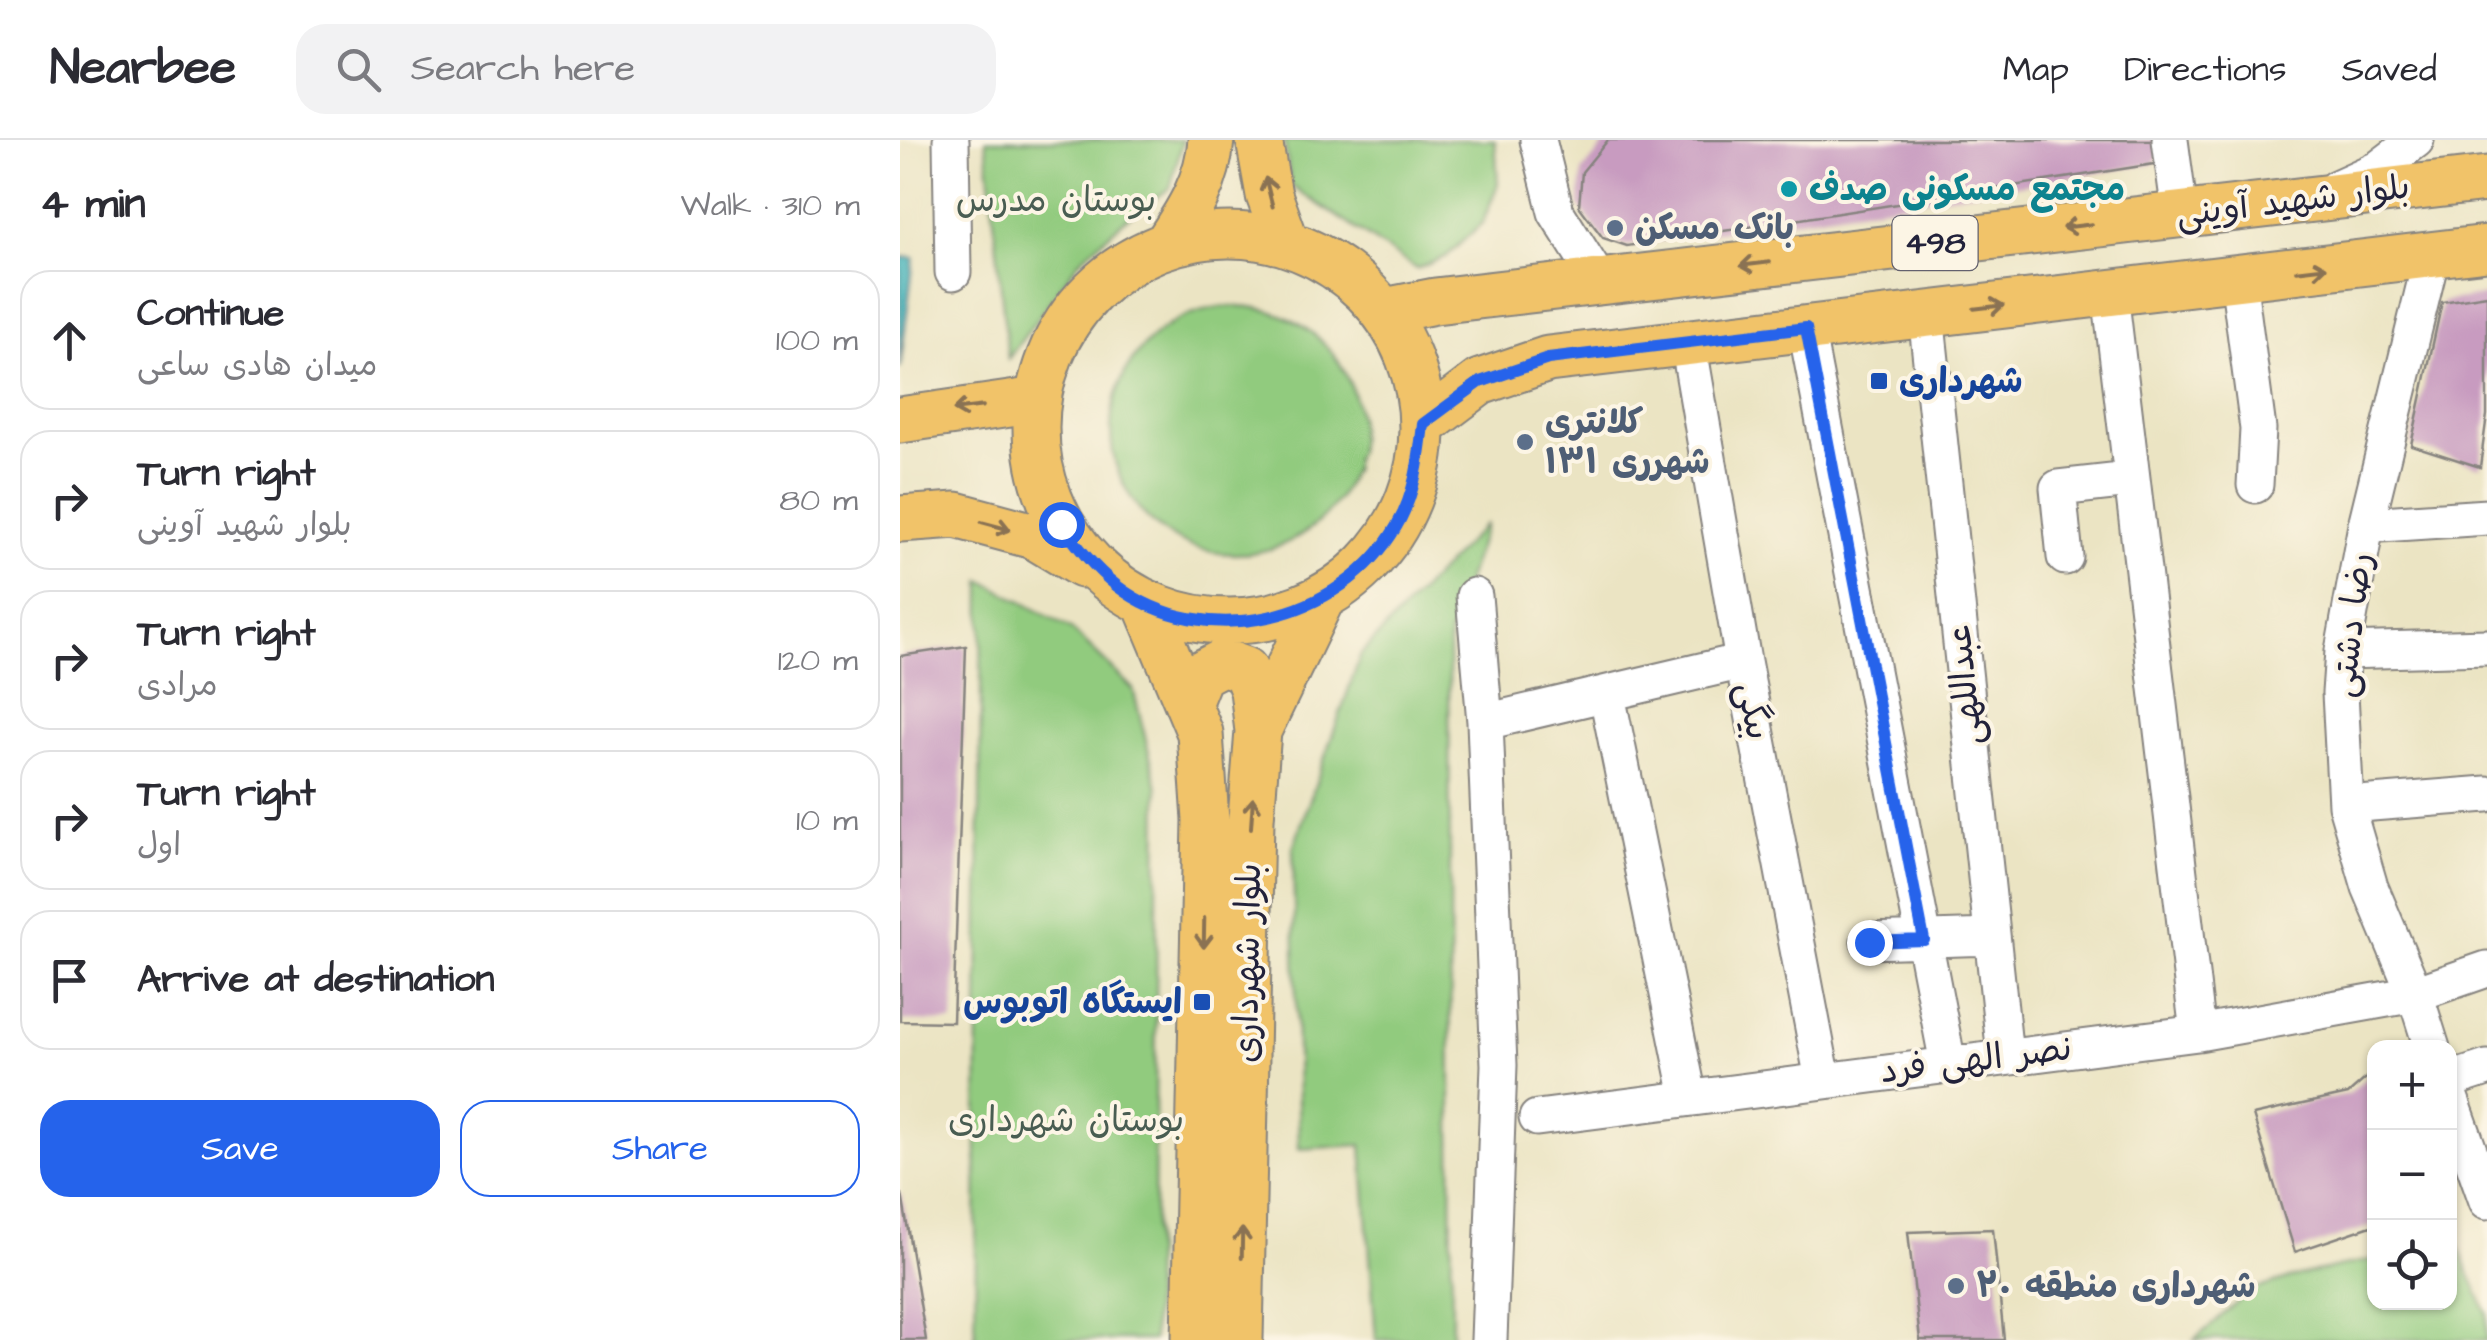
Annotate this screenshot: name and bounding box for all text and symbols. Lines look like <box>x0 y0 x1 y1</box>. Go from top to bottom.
search box <box>296 24 996 114</box>
text: Nearbee <box>50 36 236 102</box>
icon: search <box>331 42 386 97</box>
text: Search here <box>411 43 635 95</box>
text: Map <box>2003 45 2069 94</box>
text: Directions <box>2124 45 2287 94</box>
text: Saved <box>2342 45 2437 94</box>
street label: بلوار شهید آوینی <box>2174 162 2412 240</box>
place label: مجتمع مسکونی صدف <box>1809 165 2125 214</box>
text: 4 min <box>40 176 145 234</box>
park label: بوستان مدرس <box>956 176 1156 225</box>
one-way arrow <box>1259 177 1278 208</box>
marker: مجتمع مسکونی صدف <box>1778 178 1800 200</box>
text: Walk · 310 m <box>681 183 860 228</box>
place label: بانک مسکن <box>1635 204 1794 253</box>
road number: 498 <box>1892 216 1978 270</box>
marker: بانک مسکن <box>1604 217 1626 239</box>
one-way arrow <box>2062 217 2094 236</box>
one-way arrow <box>1739 255 1771 274</box>
one-way arrow <box>2295 259 2328 278</box>
text: Continue <box>137 288 284 340</box>
one-way arrow <box>1973 297 2005 316</box>
icon: ahead <box>42 313 97 368</box>
text: 100 m <box>776 318 858 363</box>
text: میدان هادی ساعی <box>137 343 377 388</box>
place label: شهرداری <box>1899 357 2023 406</box>
marker: شهرداری <box>1868 370 1890 392</box>
place label: کلانتری ۱۳۱ شهرری <box>1545 398 1710 487</box>
one-way arrow <box>953 400 985 418</box>
marker: کلانتری ۱۳۱ شهرری <box>1514 431 1536 453</box>
text: Turn right <box>137 448 316 500</box>
icon: right <box>42 473 97 528</box>
text: 80 m <box>779 478 858 523</box>
route start <box>1039 502 1085 548</box>
text: بلوار شهید آوینی <box>137 503 352 548</box>
one-way arrow <box>980 518 1011 536</box>
street label: رضا دشتی <box>2319 550 2385 700</box>
text: Turn right <box>137 608 316 660</box>
street label: عبداللهی <box>1934 622 1996 748</box>
icon: right <box>42 633 97 688</box>
text: 120 m <box>778 638 858 683</box>
text: مرادی <box>137 663 218 708</box>
street label: بیگی <box>1723 678 1783 744</box>
text: Turn right <box>137 768 316 820</box>
icon: right <box>42 793 97 848</box>
one-way arrow <box>1243 797 1262 829</box>
text: 10 m <box>796 798 858 843</box>
text: اول <box>137 823 181 868</box>
street label: بلوار شهرداری <box>1222 863 1274 1063</box>
one-way arrow <box>1194 917 1213 949</box>
route end <box>1847 920 1893 966</box>
icon: arrive <box>42 953 97 1008</box>
text: Arrive at destination <box>137 954 494 1006</box>
place label: ایستگاه اتوبوس <box>963 978 1182 1027</box>
marker: ایستگاه اتوبوس <box>1191 991 1213 1013</box>
street label: نصر الهی فرد <box>1877 1024 2075 1096</box>
map controls <box>2367 1040 2457 1310</box>
button: + <box>2367 1040 2457 1130</box>
park label: بوستان شهرداری <box>948 1096 1184 1145</box>
button: Save <box>40 1100 440 1197</box>
button: Share <box>460 1100 860 1197</box>
button: − <box>2367 1130 2457 1220</box>
button: locate <box>2367 1220 2457 1310</box>
one-way arrow <box>1232 1227 1252 1260</box>
place label: شهرداری منطقه ۲۰ <box>1976 1262 2256 1311</box>
marker: شهرداری منطقه ۲۰ <box>1945 1275 1967 1297</box>

